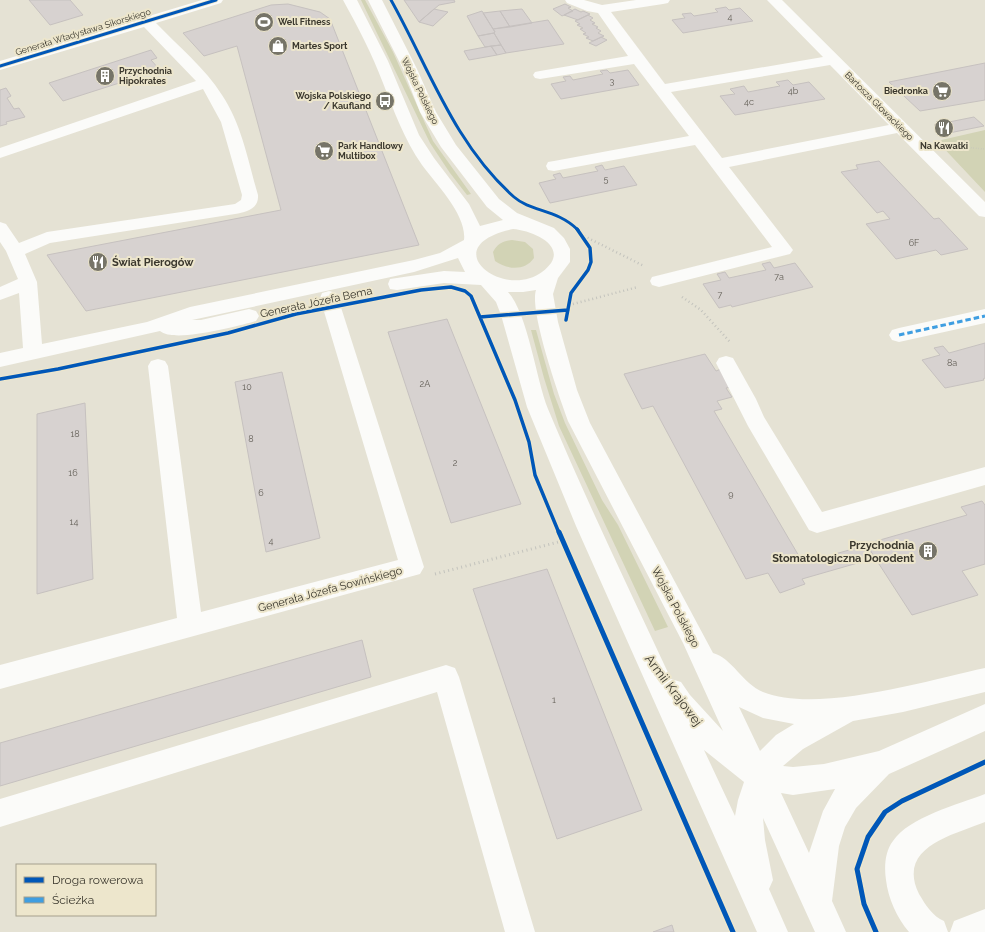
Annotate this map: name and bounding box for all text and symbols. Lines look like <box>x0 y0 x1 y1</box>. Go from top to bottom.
street label: Generała Władysława Sikorskiego <box>14 7 152 57</box>
sports icon: Well Fitness <box>253 11 275 33</box>
house number: 4 <box>728 12 733 22</box>
place label: Well Fitness <box>278 17 331 27</box>
shop icon: Martes Sport <box>267 35 289 57</box>
place label: Martes Sport <box>292 41 348 51</box>
street label: Wojska Polskiego <box>399 56 441 126</box>
building icon: Przychodnia Hipokrates <box>94 65 116 87</box>
place label: Przychodnia Hipokrates <box>119 66 172 86</box>
street label: Bartosza Głowackiego <box>843 70 915 142</box>
house number: 3 <box>610 76 615 86</box>
supermarket icon: Biedronka <box>931 80 953 102</box>
house number: 4b <box>788 86 799 96</box>
place label: Biedronka <box>884 86 928 96</box>
bus stop icon: Wojska Polskiego / Kaufland <box>374 90 396 112</box>
place label: Wojska Polskiego / Kaufland <box>295 91 372 111</box>
house number: 4c <box>744 97 754 107</box>
restaurant icon: Na Kawałki <box>933 117 955 139</box>
supermarket icon: Park Handlowy Multibox <box>313 140 335 162</box>
place label: Park Handlowy Multibox <box>338 141 403 161</box>
place label: Na Kawałki <box>920 141 968 151</box>
house number: 5 <box>604 174 609 184</box>
house number: 6F <box>909 238 919 248</box>
restaurant icon: Świat Pierogów <box>87 251 109 273</box>
place label: Świat Pierogów <box>112 255 194 269</box>
house number: 7a <box>774 272 784 282</box>
street label: Generała Józefa Bema <box>259 284 373 321</box>
house number: 7 <box>718 290 723 300</box>
house number: 8a <box>947 358 957 368</box>
house number: 2A <box>420 379 430 389</box>
house number: 10 <box>242 382 252 392</box>
house number: 18 <box>70 429 80 439</box>
house number: 8 <box>248 434 254 444</box>
house number: 2 <box>453 458 458 468</box>
house number: 16 <box>68 468 78 478</box>
house number: 6 <box>258 488 264 498</box>
house number: 9 <box>728 489 734 499</box>
house number: 14 <box>70 517 78 527</box>
house number: 4 <box>269 536 274 546</box>
place label: Przychodnia Stomatologiczna Dorodent <box>772 539 915 565</box>
building icon: Przychodnia Stomatologiczna Dorodent <box>917 540 939 562</box>
street label: Generała Józefa Sowińskiego <box>257 564 404 615</box>
street label: Wojska Polskiego <box>649 565 702 650</box>
street label: Armii Krajowej <box>642 652 705 729</box>
house number: 1 <box>552 695 556 705</box>
legend <box>16 864 156 916</box>
text: Droga rowerowa <box>52 873 143 887</box>
text: Ścieżka <box>52 893 94 907</box>

